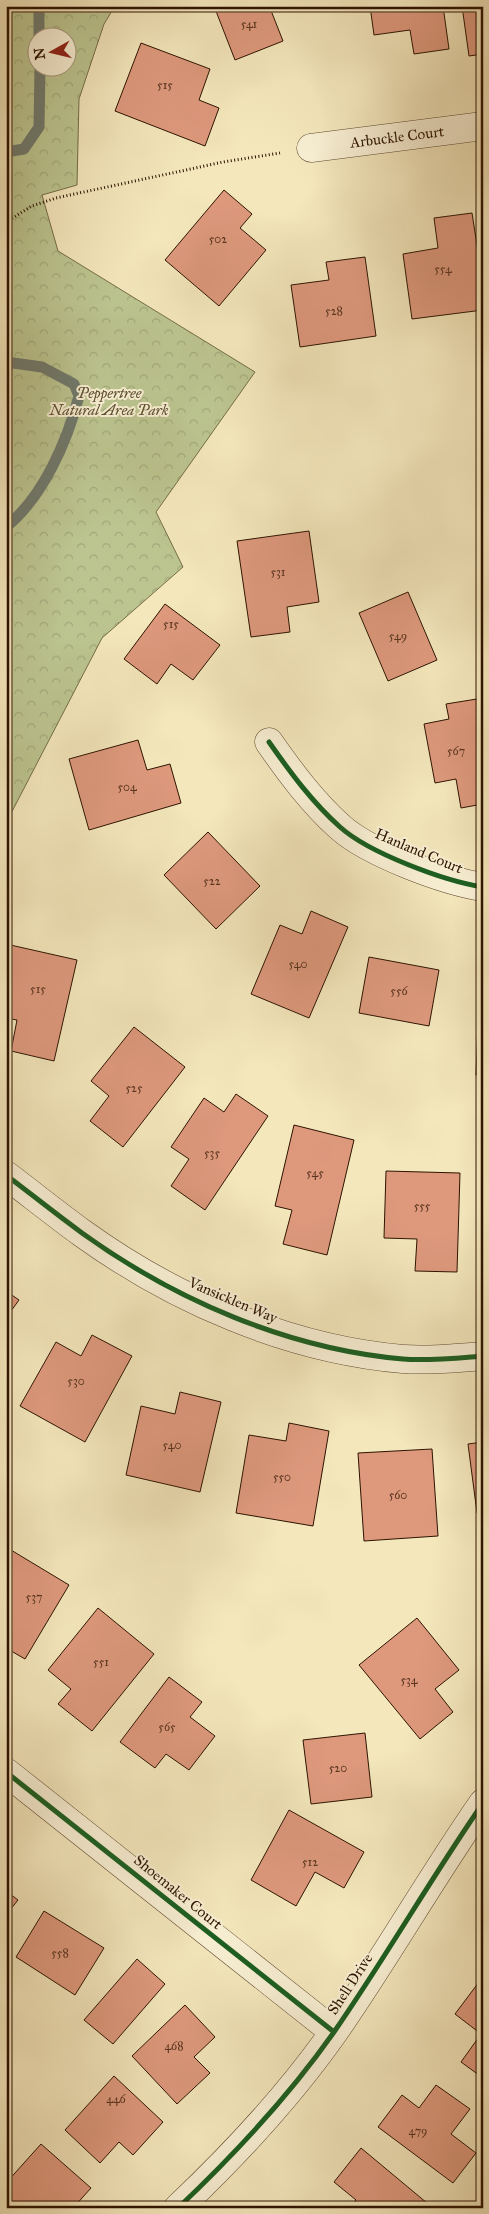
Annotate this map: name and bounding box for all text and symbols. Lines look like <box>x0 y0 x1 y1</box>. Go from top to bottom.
house number: 541 <box>241 17 258 31</box>
north arrow <box>28 28 78 78</box>
text: N <box>30 47 49 61</box>
house number: 515 <box>157 78 173 92</box>
street label: Arbuckle Court <box>348 122 446 152</box>
house number: 502 <box>209 232 227 246</box>
house number: 554 <box>434 262 452 276</box>
house number: 528 <box>325 304 343 318</box>
park label: Peppertree Natural Area Park <box>48 384 169 419</box>
house number: 531 <box>270 565 286 579</box>
house number: 515 <box>163 617 179 631</box>
house number: 549 <box>389 629 407 643</box>
house number: 567 <box>447 744 465 758</box>
house number: 504 <box>117 780 137 794</box>
street label: Hanland Court <box>372 824 466 878</box>
house number: 522 <box>203 874 221 888</box>
house number: 540 <box>289 957 307 971</box>
house number: 515 <box>30 982 46 996</box>
house number: 556 <box>390 984 409 998</box>
house number: 525 <box>126 1081 143 1095</box>
house number: 535 <box>204 1146 220 1160</box>
house number: 545 <box>306 1166 324 1180</box>
house number: 555 <box>414 1199 431 1213</box>
street label: Vansicklen Way <box>185 1273 281 1327</box>
house number: 530 <box>67 1374 85 1388</box>
house number: 540 <box>163 1438 181 1452</box>
house number: 550 <box>273 1470 291 1484</box>
house number: 560 <box>389 1488 407 1502</box>
house number: 537 <box>26 1590 42 1604</box>
house number: 551 <box>93 1655 109 1669</box>
house number: 534 <box>400 1673 418 1687</box>
house number: 565 <box>158 1720 176 1734</box>
house number: 520 <box>329 1761 347 1775</box>
street label: Shoemaker Court <box>130 1851 226 1934</box>
house number: 512 <box>302 1855 318 1869</box>
house number: 558 <box>51 1946 69 1960</box>
street label: Shell Drive <box>324 1950 376 2018</box>
house number: 468 <box>164 2039 184 2053</box>
house number: 446 <box>106 2092 127 2106</box>
house number: 479 <box>408 2124 428 2138</box>

